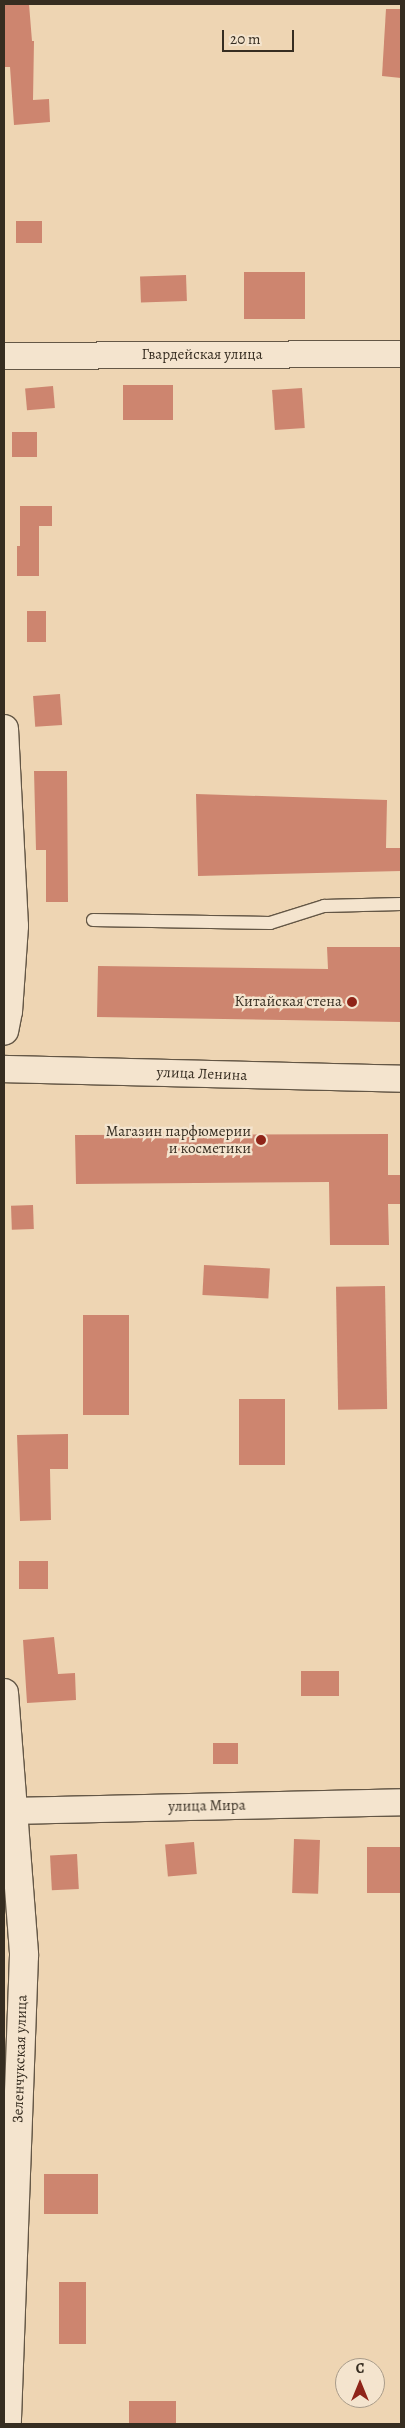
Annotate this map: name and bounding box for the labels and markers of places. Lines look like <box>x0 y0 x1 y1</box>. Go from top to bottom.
place label: Китайская стена <box>235 993 342 1011</box>
marker: Китайская стена <box>346 996 358 1008</box>
place label: Магазин парфюмерии и косметики <box>106 1122 251 1157</box>
marker: Магазин парфюмерии и косметики <box>255 1134 267 1146</box>

